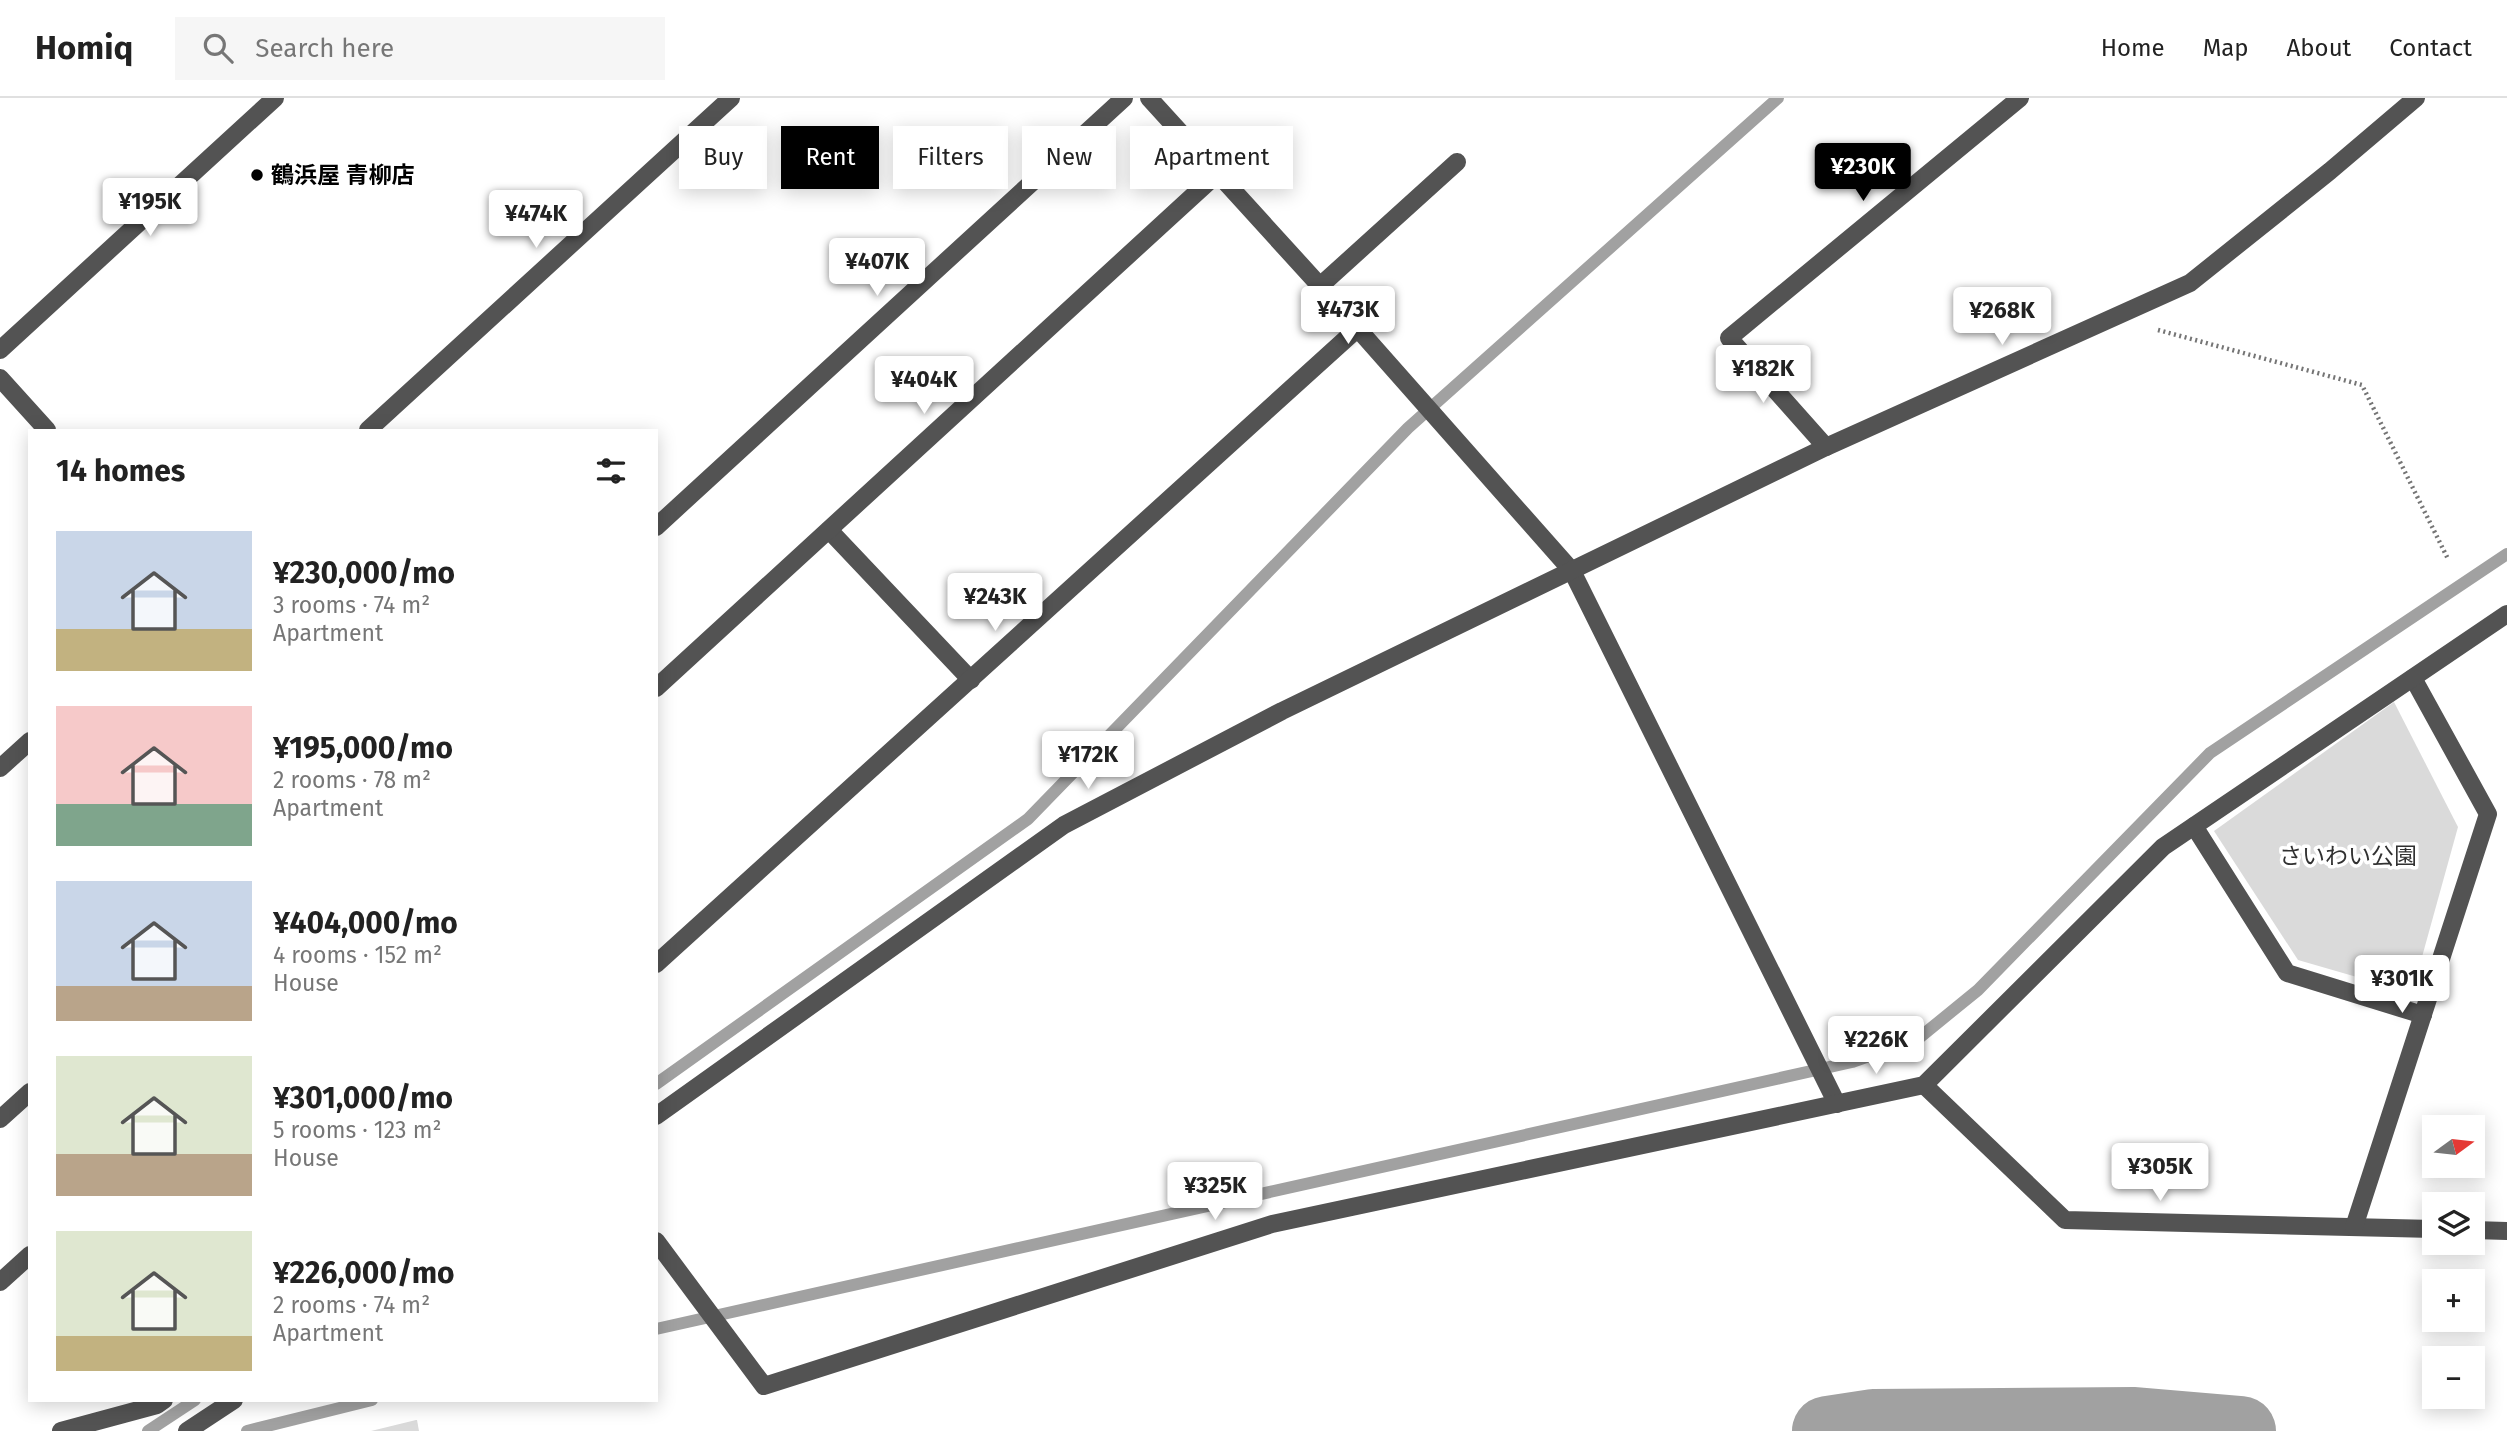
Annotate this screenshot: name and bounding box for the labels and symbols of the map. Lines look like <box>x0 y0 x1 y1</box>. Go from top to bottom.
pin: ¥230K <box>1814 144 1912 203</box>
place label: 鶴浜屋 青柳店 <box>271 161 414 189</box>
marker: 鶴浜屋 青柳店 <box>249 167 265 183</box>
pin: ¥195K <box>101 178 199 238</box>
pin: ¥474K <box>487 190 585 250</box>
pin: ¥407K <box>828 238 926 298</box>
pin: ¥473K <box>1299 286 1397 346</box>
pin: ¥268K <box>1953 288 2051 347</box>
pin: ¥182K <box>1714 345 1812 405</box>
pin: ¥404K <box>875 356 973 416</box>
pin: ¥243K <box>946 574 1044 633</box>
pin: ¥172K <box>1039 732 1137 791</box>
park label: さいわい公園 <box>2279 842 2417 870</box>
pin: ¥301K <box>2353 956 2451 1015</box>
pin: ¥226K <box>1827 1016 1925 1076</box>
north arrow <box>2422 1115 2485 1178</box>
pin: ¥305K <box>2111 1144 2209 1203</box>
pin: ¥325K <box>1166 1162 1264 1222</box>

